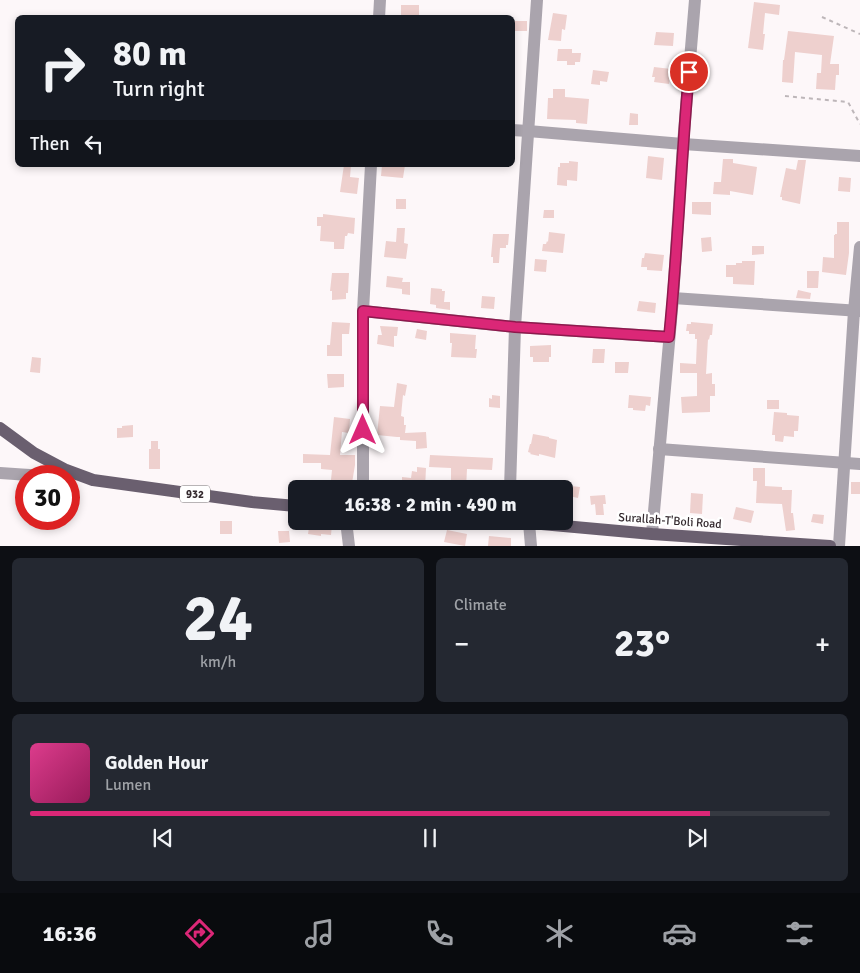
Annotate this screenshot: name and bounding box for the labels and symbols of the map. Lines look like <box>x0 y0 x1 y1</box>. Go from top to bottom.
pin <box>668 51 710 93</box>
position arrow <box>336 403 388 455</box>
speed limit sign: 30 <box>15 465 80 530</box>
road number: 932 <box>180 486 210 502</box>
street label: Surallah-T'Boli Road <box>618 510 722 532</box>

